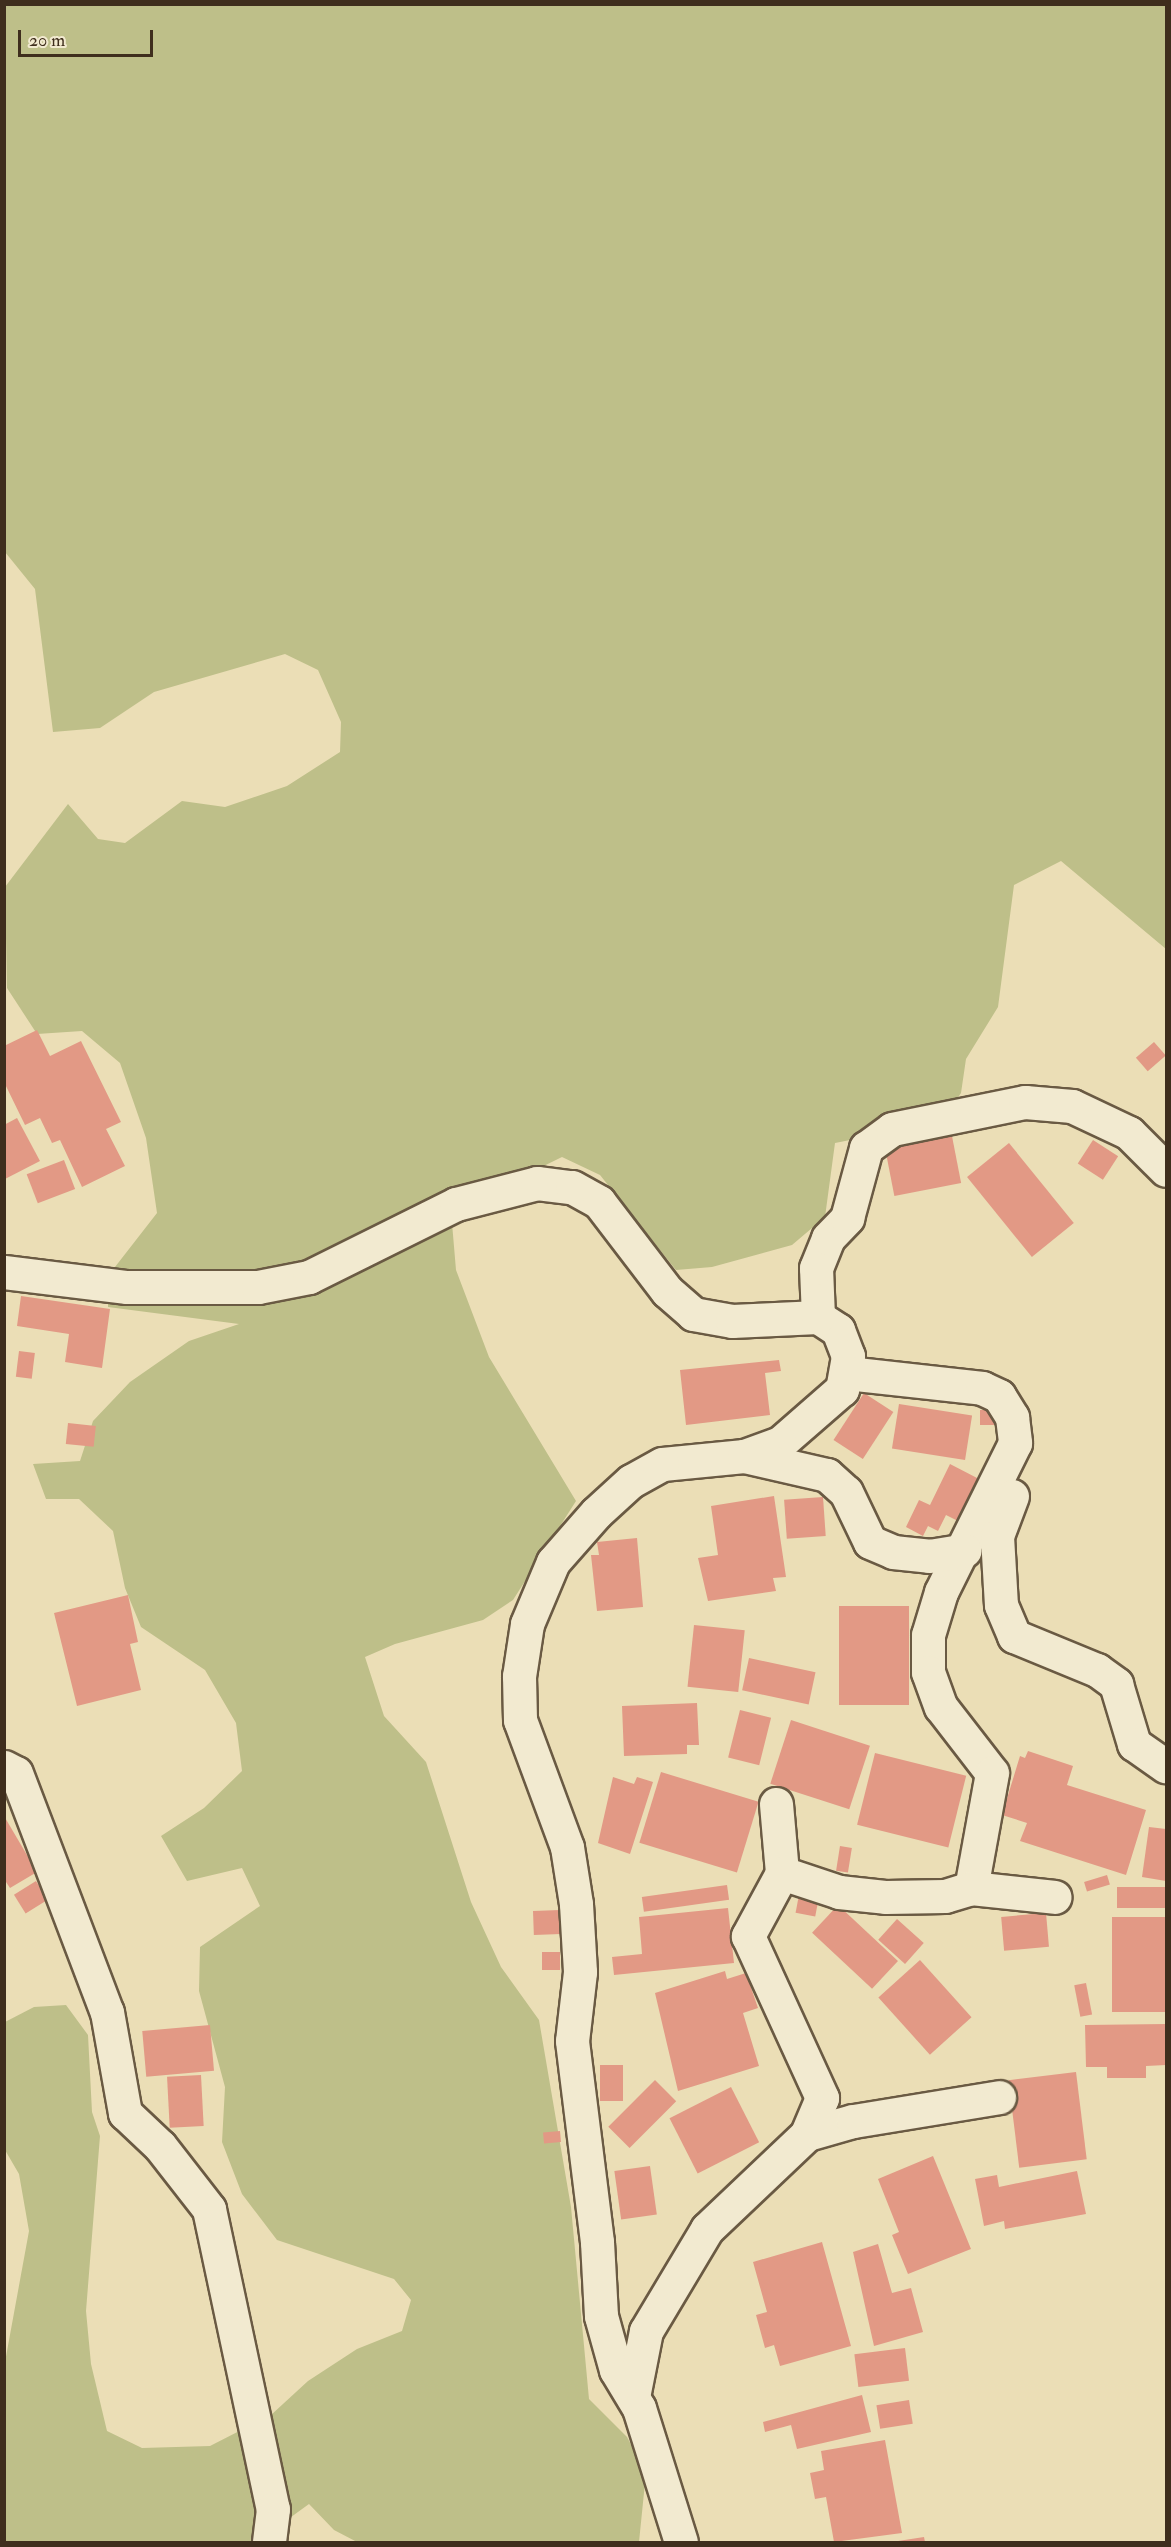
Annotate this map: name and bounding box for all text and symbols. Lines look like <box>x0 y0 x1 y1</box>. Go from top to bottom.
scale bar <box>21 18 156 56</box>
text: 20 m <box>29 29 65 52</box>

